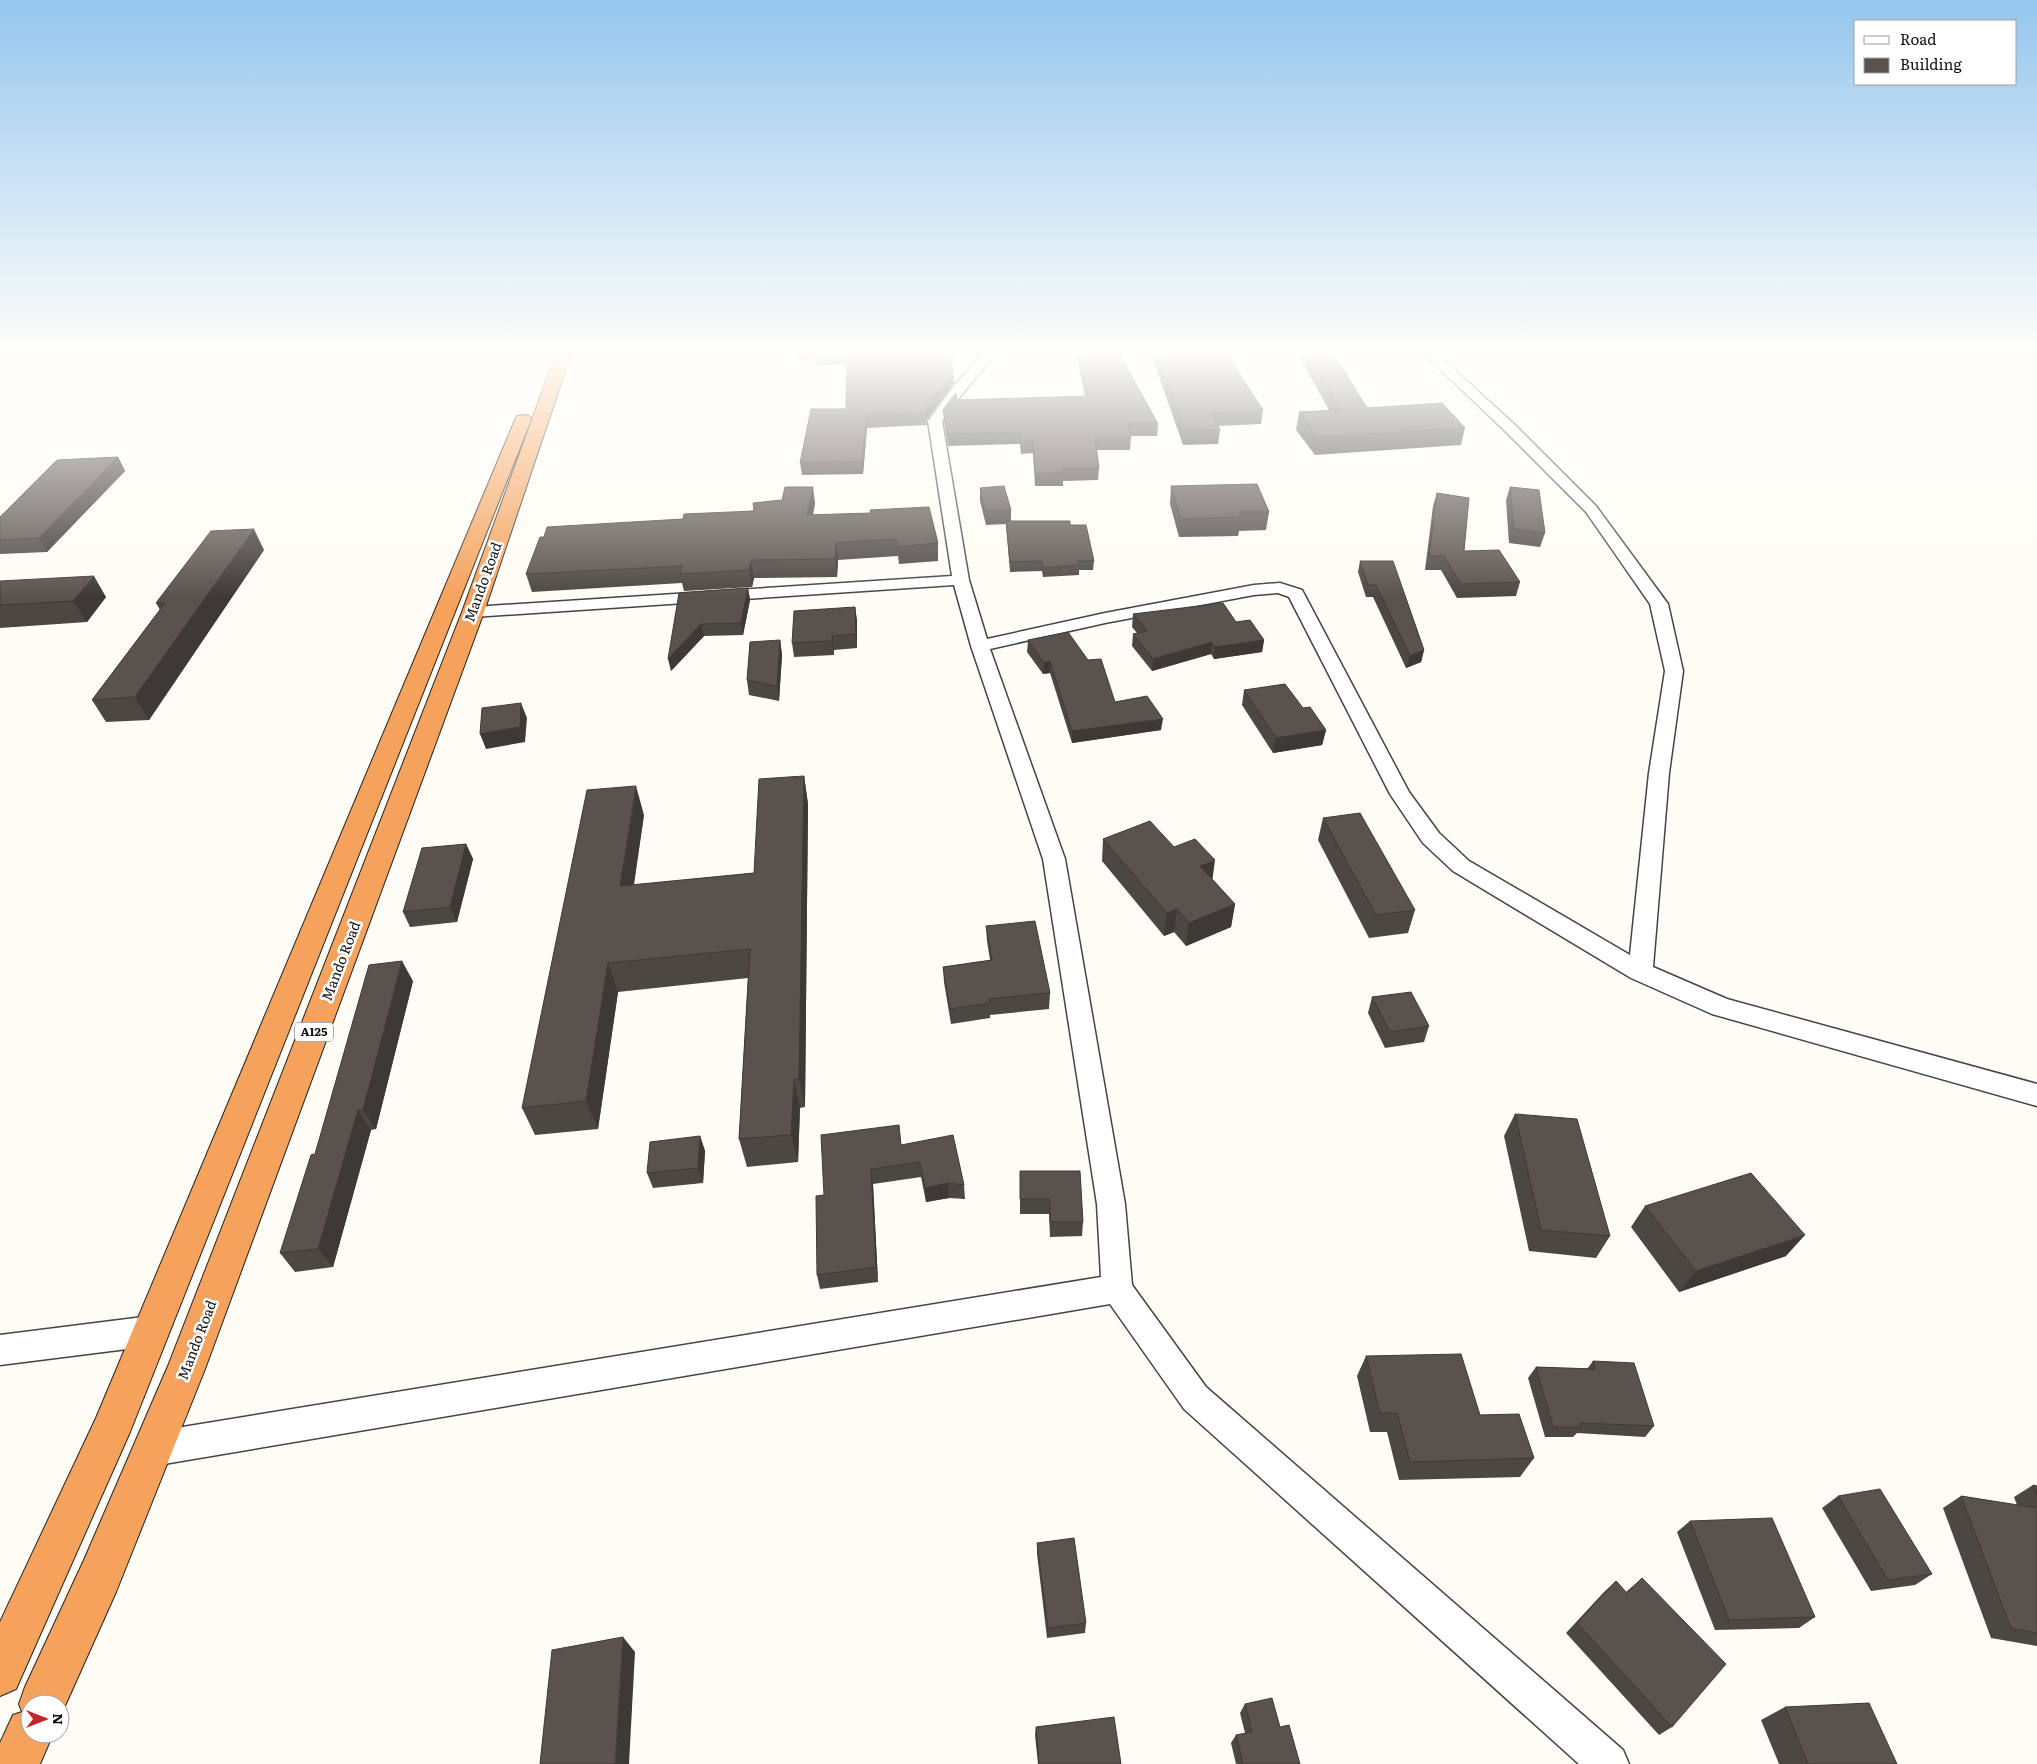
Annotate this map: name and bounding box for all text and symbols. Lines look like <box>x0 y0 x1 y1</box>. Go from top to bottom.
legend <box>1854 20 2017 85</box>
text: Road <box>1900 27 1936 50</box>
text: Building <box>1900 52 1962 75</box>
street label: Mando Road <box>458 538 506 624</box>
street label: Mando Road <box>316 918 365 1003</box>
road number: A125 <box>295 1022 333 1042</box>
street label: Mando Road <box>172 1297 221 1382</box>
north arrow <box>20 1694 70 1744</box>
text: N <box>49 1713 69 1725</box>

